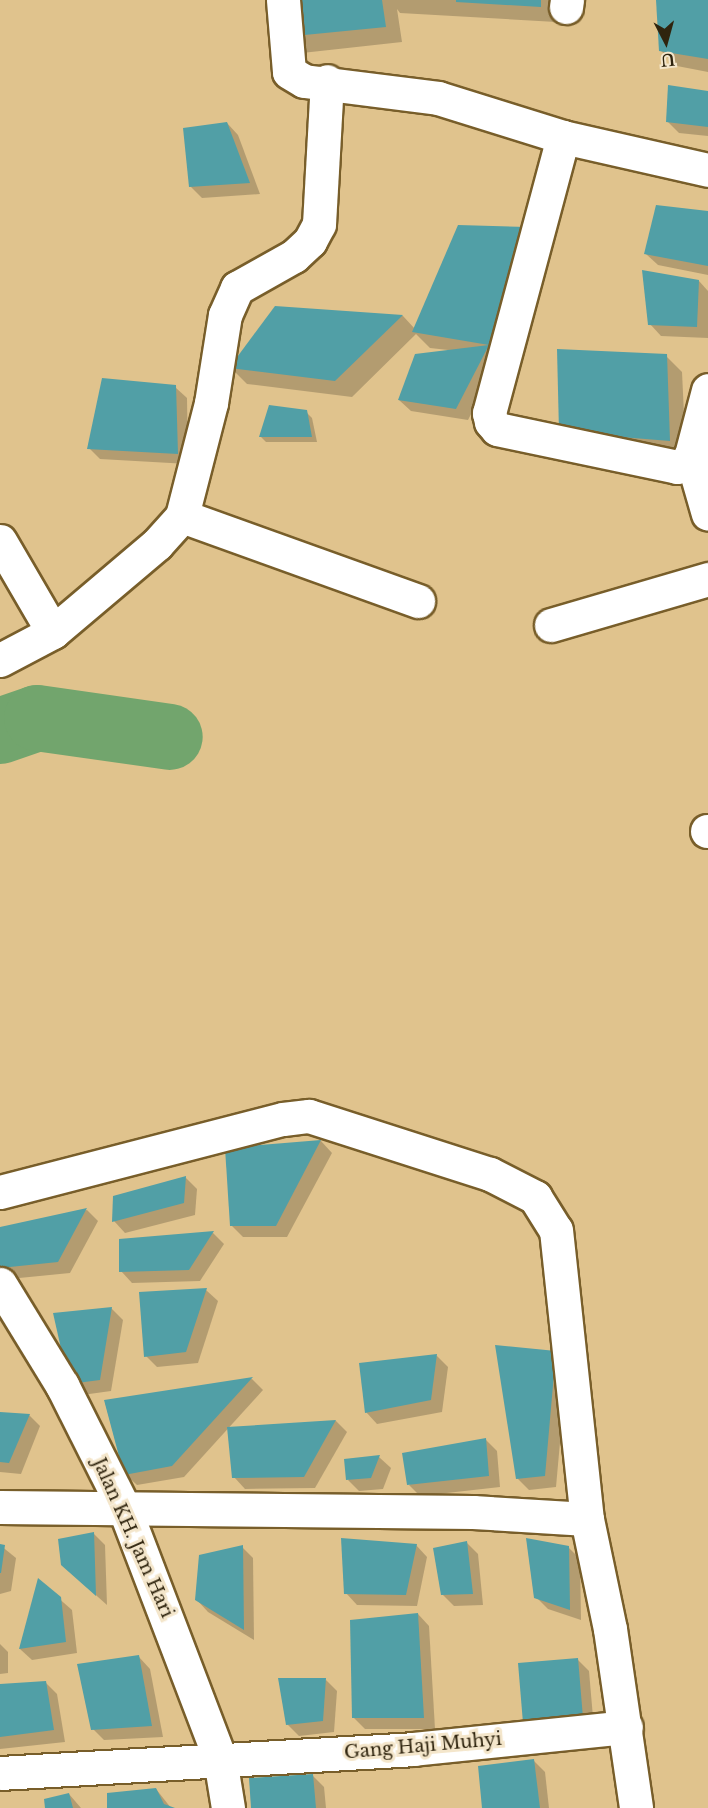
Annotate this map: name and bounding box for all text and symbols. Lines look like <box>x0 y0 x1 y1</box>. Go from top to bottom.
north arrow <box>636 12 696 72</box>
text: U <box>660 49 676 71</box>
street label: Jalan KH. Jam Hari <box>88 1455 178 1621</box>
street label: Gang Haji Muhyi <box>343 1728 503 1764</box>

